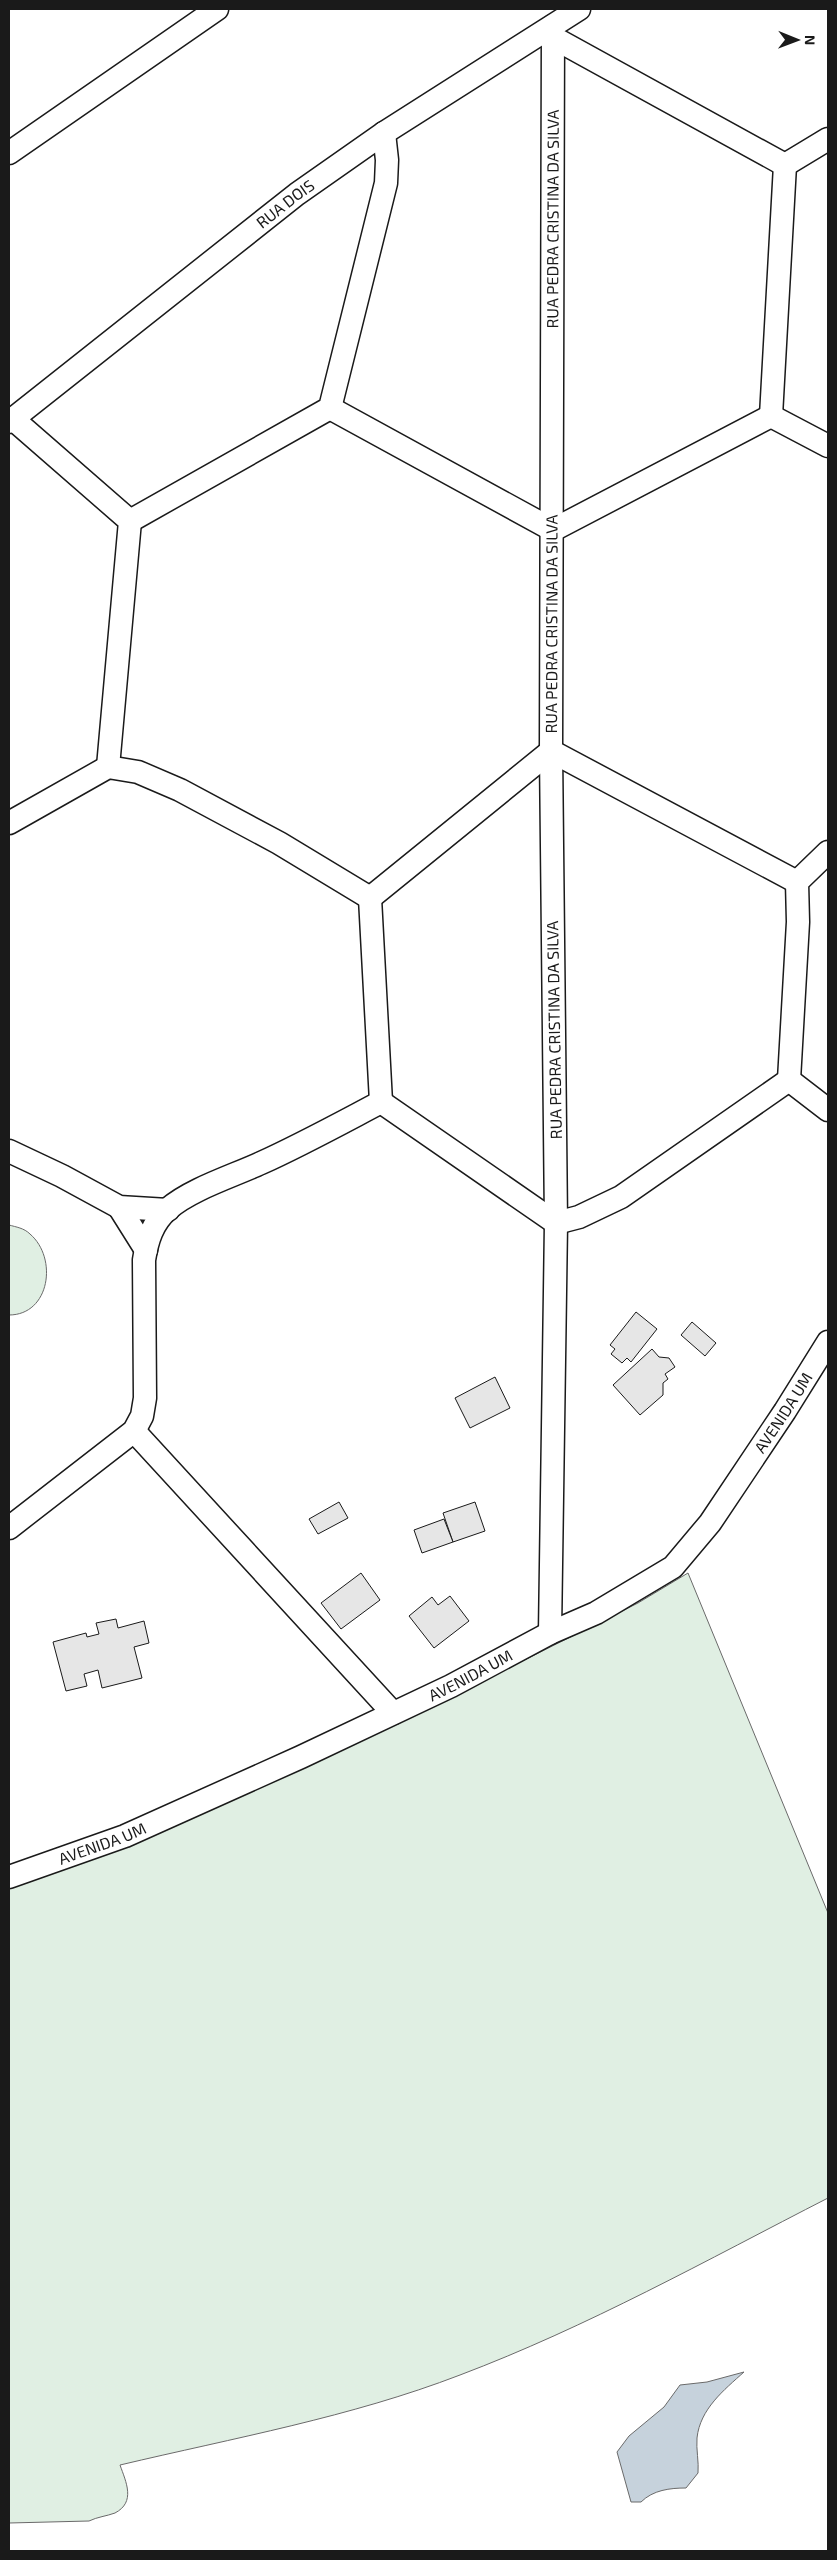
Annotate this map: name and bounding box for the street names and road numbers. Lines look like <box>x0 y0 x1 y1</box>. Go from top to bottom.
street label: RUA PEDRA CRISTINA DA SILVA <box>542 110 562 329</box>
street label: RUA DOIS <box>252 175 318 232</box>
street label: RUA PEDRA CRISTINA DA SILVA <box>541 515 561 734</box>
street label: RUA PEDRA CRISTINA DA SILVA <box>542 920 565 1140</box>
street label: AVENIDA UM <box>750 1369 816 1456</box>
street label: AVENIDA UM <box>425 1645 515 1704</box>
street label: AVENIDA UM <box>56 1818 149 1868</box>

